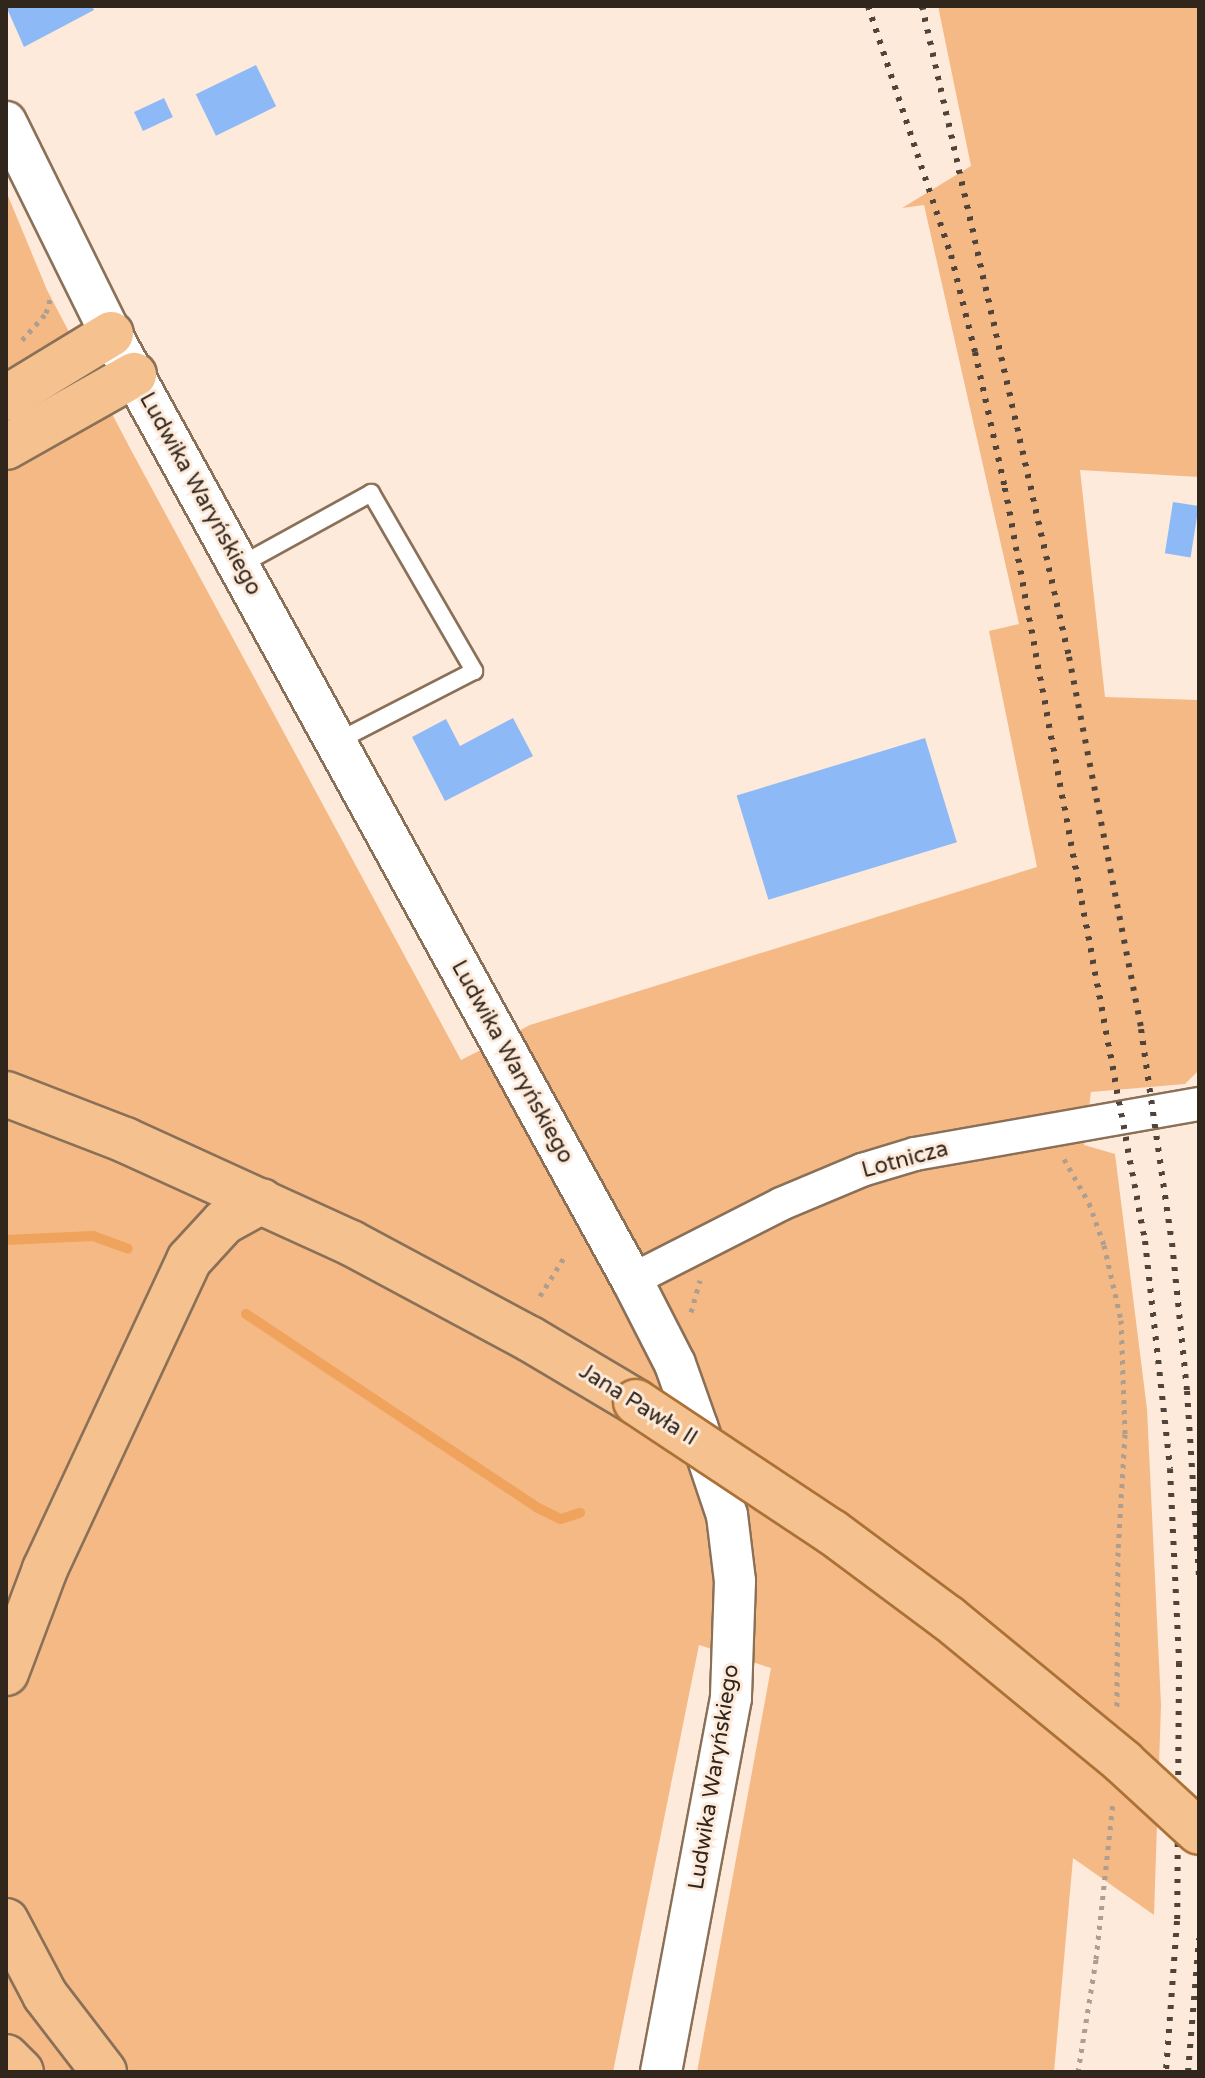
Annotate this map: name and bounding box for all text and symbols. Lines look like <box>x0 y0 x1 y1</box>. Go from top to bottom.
street label: Ludwika Waryńskiego <box>133 388 267 600</box>
street label: Ludwika Waryńskiego <box>445 956 579 1168</box>
street label: Lotnicza <box>859 1136 951 1184</box>
street label: Jana Pawła II <box>574 1358 702 1452</box>
street label: Ludwika Waryńskiego <box>683 1662 745 1892</box>

